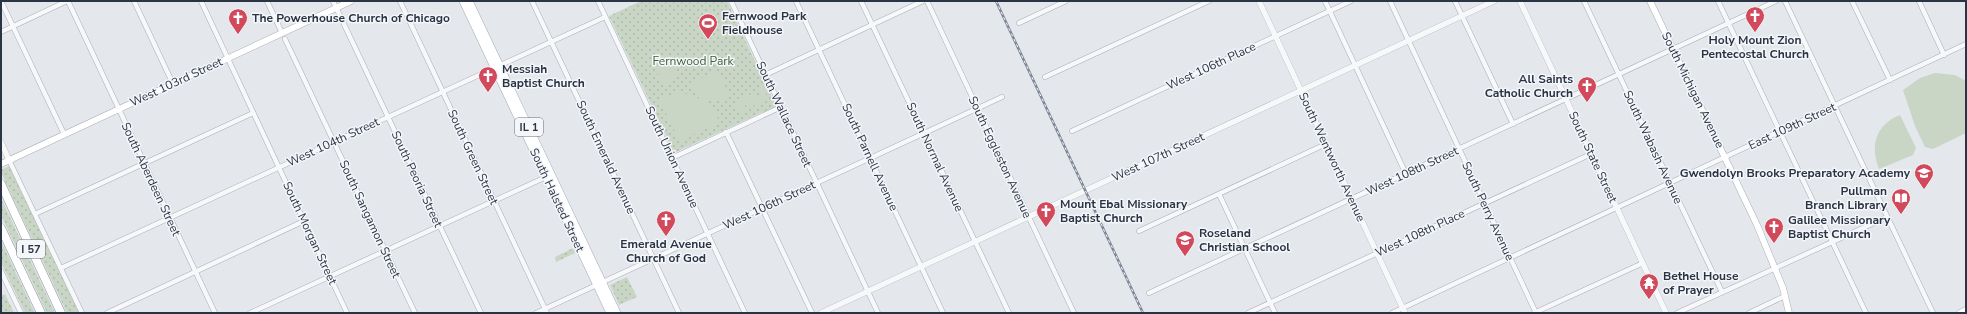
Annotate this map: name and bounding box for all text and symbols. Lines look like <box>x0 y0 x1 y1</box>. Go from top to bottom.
church icon: Holy Mount Zion Pentecostal Church <box>1744 5 1766 33</box>
church icon: The Powerhouse Church of Chicago <box>227 7 249 35</box>
place label: Fernwood Park Fieldhouse <box>722 8 807 38</box>
place label: The Powerhouse Church of Chicago <box>252 10 450 26</box>
sports icon: Fernwood Park Fieldhouse <box>697 12 719 40</box>
street label: South Michigan Avenue <box>1658 29 1728 151</box>
place label: Holy Mount Zion Pentecostal Church <box>1701 32 1809 62</box>
street label: West 106th Place <box>1164 38 1258 94</box>
street label: West 103rd Street <box>127 53 226 110</box>
park label: Fernwood Park <box>652 53 735 69</box>
street label: South Wallace Street <box>752 59 816 170</box>
place label: Messiah Baptist Church <box>502 61 585 91</box>
church icon: Messiah Baptist Church <box>477 65 499 93</box>
place label: All Saints Catholic Church <box>1485 71 1573 101</box>
church icon: All Saints Catholic Church <box>1576 75 1598 103</box>
street label: South Wabash Avenue <box>1620 88 1686 206</box>
street label: South Wentworth Avenue <box>1295 90 1369 224</box>
street label: South Eggleston Avenue <box>965 93 1035 221</box>
street label: South Emerald Avenue <box>573 98 639 216</box>
street label: East 109th Street <box>1746 98 1839 153</box>
street label: South Normal Avenue <box>903 100 967 214</box>
street label: South Parnell Avenue <box>838 101 902 213</box>
street label: South Union Avenue <box>641 103 703 211</box>
street label: South Green Street <box>444 107 502 208</box>
street label: South State Street <box>1565 109 1622 206</box>
street label: West 104th Street <box>284 113 383 170</box>
road number: IL 1 <box>515 118 543 136</box>
street label: South Aberdeen Street <box>118 120 185 239</box>
street label: South Peoria Street <box>388 128 447 230</box>
street label: West 107th Street <box>1109 128 1208 185</box>
street label: West 108th Street <box>1363 142 1462 199</box>
street label: South Halsted Street <box>526 145 588 255</box>
street label: South Sangamon Street <box>336 157 405 281</box>
street label: South Perry Avenue <box>1458 159 1518 263</box>
school or university icon: Gwendolyn Brooks Preparatory Academy <box>1913 162 1935 190</box>
place label: Gwendolyn Brooks Preparatory Academy <box>1680 165 1911 181</box>
street label: West 106th Street <box>720 176 819 233</box>
street label: South Morgan Street <box>279 179 341 288</box>
place label: Pullman Branch Library <box>1805 183 1888 213</box>
library icon: Pullman Branch Library <box>1890 187 1912 215</box>
place label: Mount Ebal Missionary Baptist Church <box>1060 196 1188 226</box>
church icon: Mount Ebal Missionary Baptist Church <box>1035 200 1057 228</box>
street label: West 108th Place <box>1373 205 1467 261</box>
church icon: Emerald Avenue Church of God <box>655 209 677 237</box>
place label: Galilee Missionary Baptist Church <box>1788 212 1891 242</box>
church icon: Galilee Missionary Baptist Church <box>1763 216 1785 244</box>
place label: Roseland Christian School <box>1199 225 1290 255</box>
school or university icon: Roseland Christian School <box>1174 229 1196 257</box>
place label: Emerald Avenue Church of God <box>620 236 712 266</box>
road number: I 57 <box>17 240 45 258</box>
place label: Bethel House of Prayer <box>1663 268 1739 298</box>
temple icon: Bethel House of Prayer <box>1638 272 1660 300</box>

